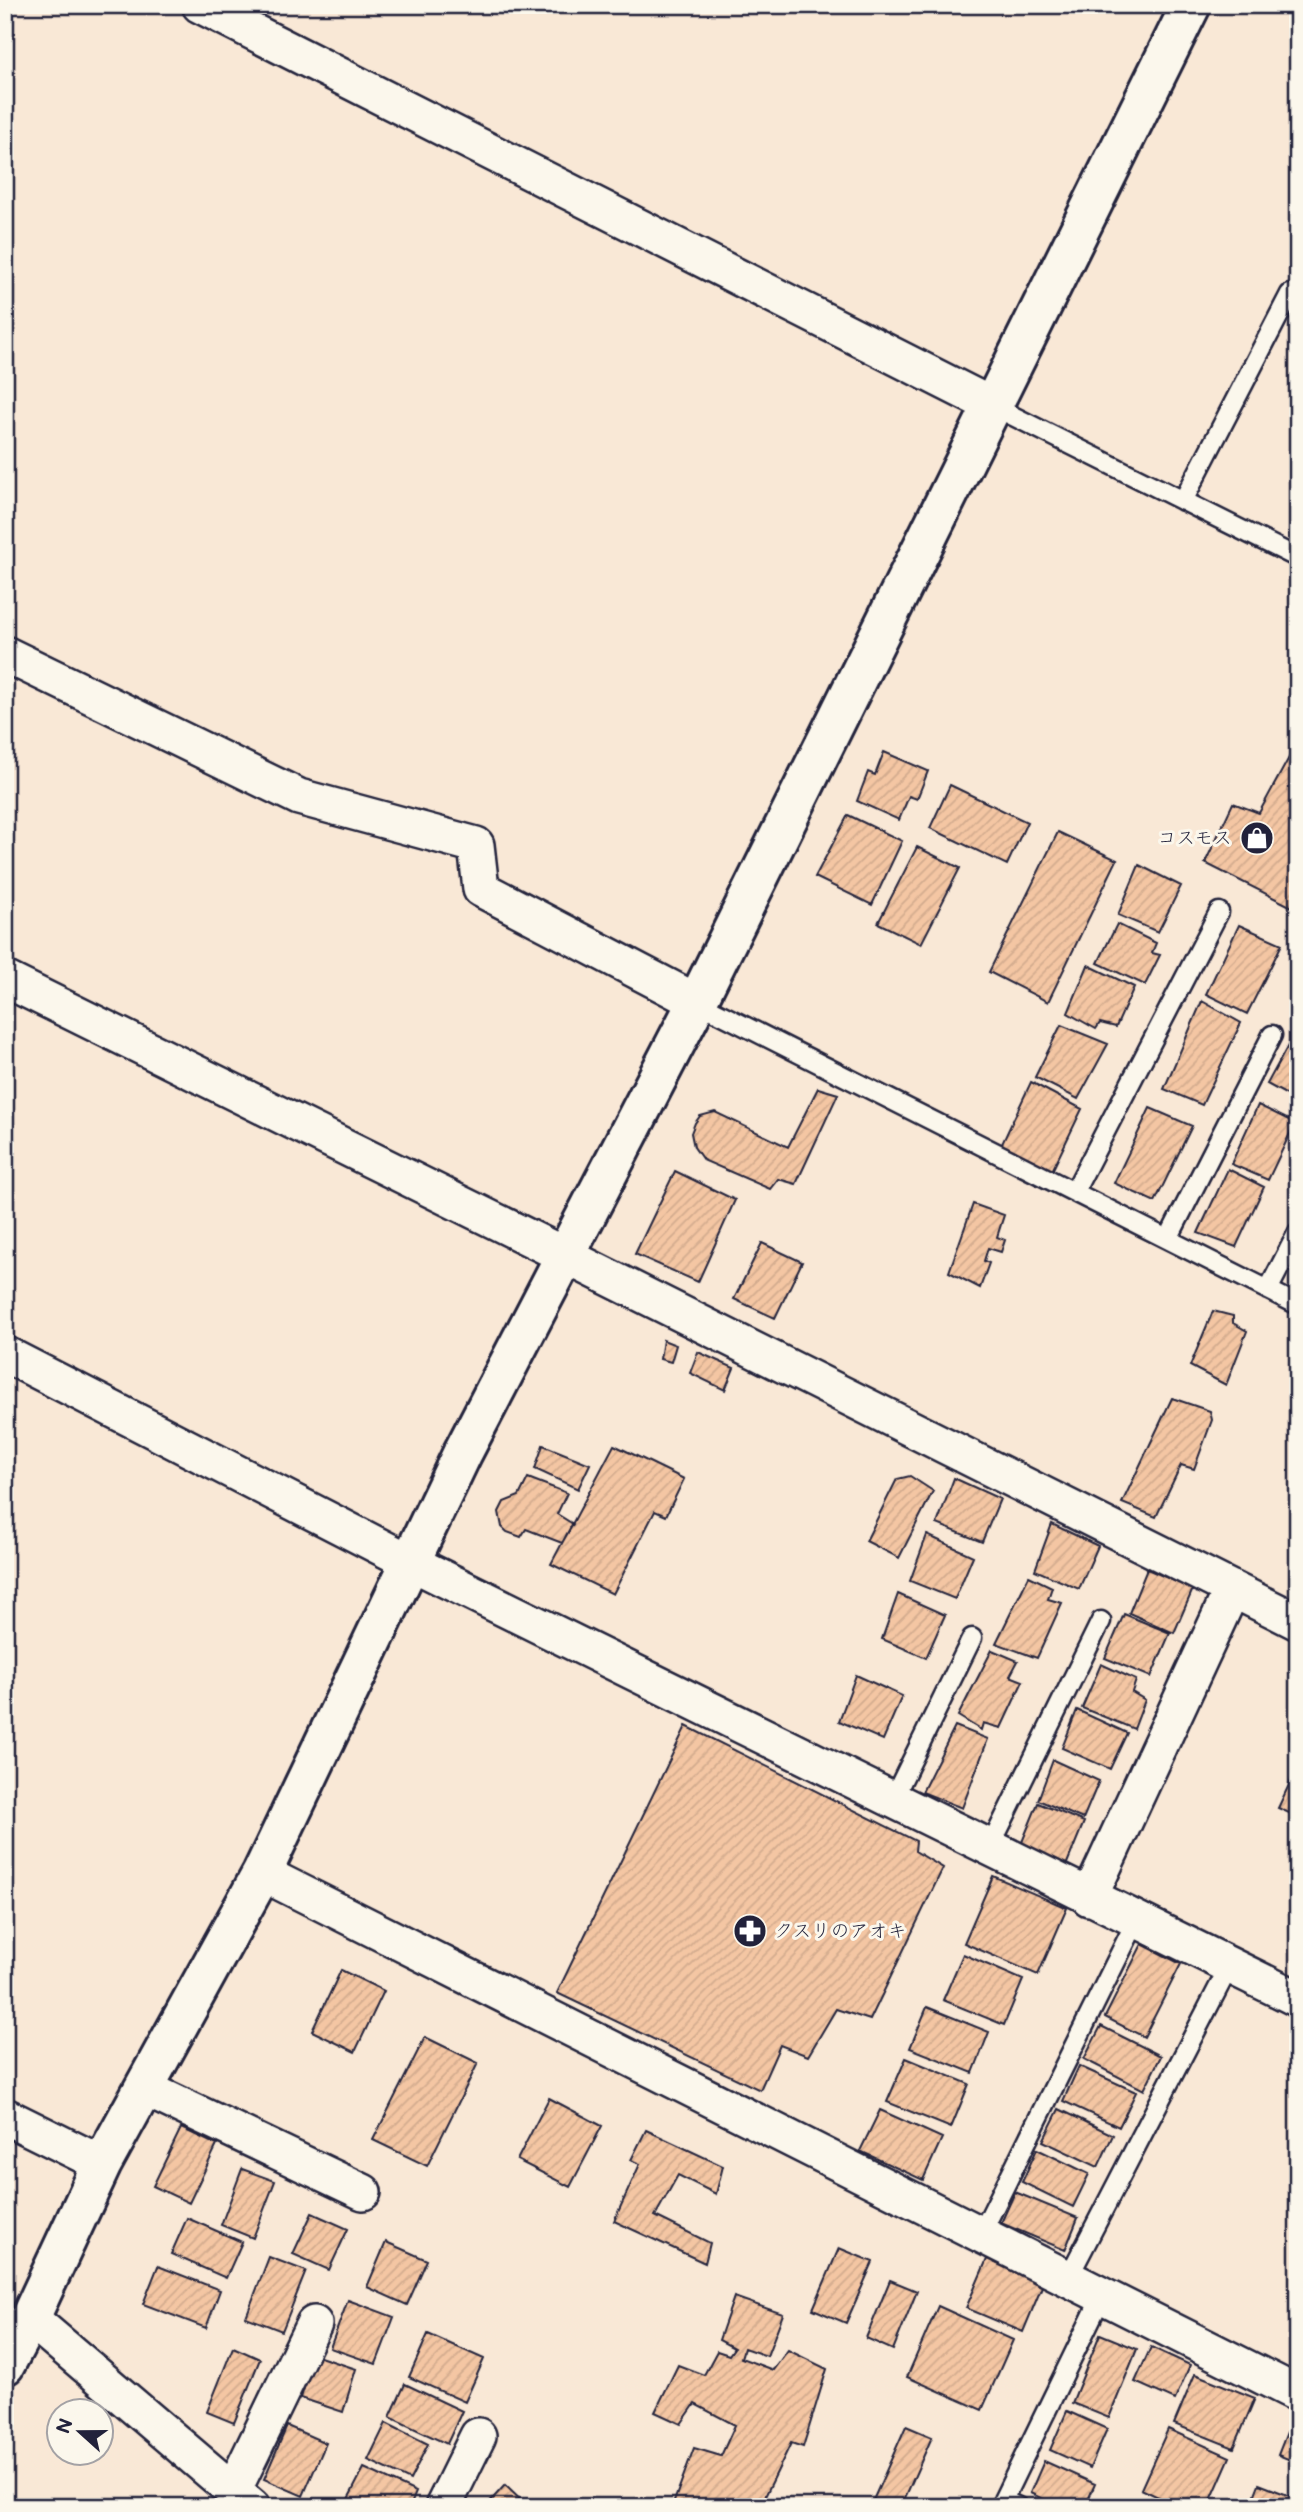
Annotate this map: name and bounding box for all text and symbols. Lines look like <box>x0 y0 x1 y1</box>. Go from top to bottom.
shop icon: コスモス <box>1238 819 1276 857</box>
place label: コスモス <box>1157 827 1232 850</box>
pharmacy icon: クスリのアオキ <box>731 1912 769 1950</box>
place label: クスリのアオキ <box>774 1920 907 1943</box>
north arrow <box>46 2396 116 2466</box>
text: N <box>52 2416 79 2437</box>

